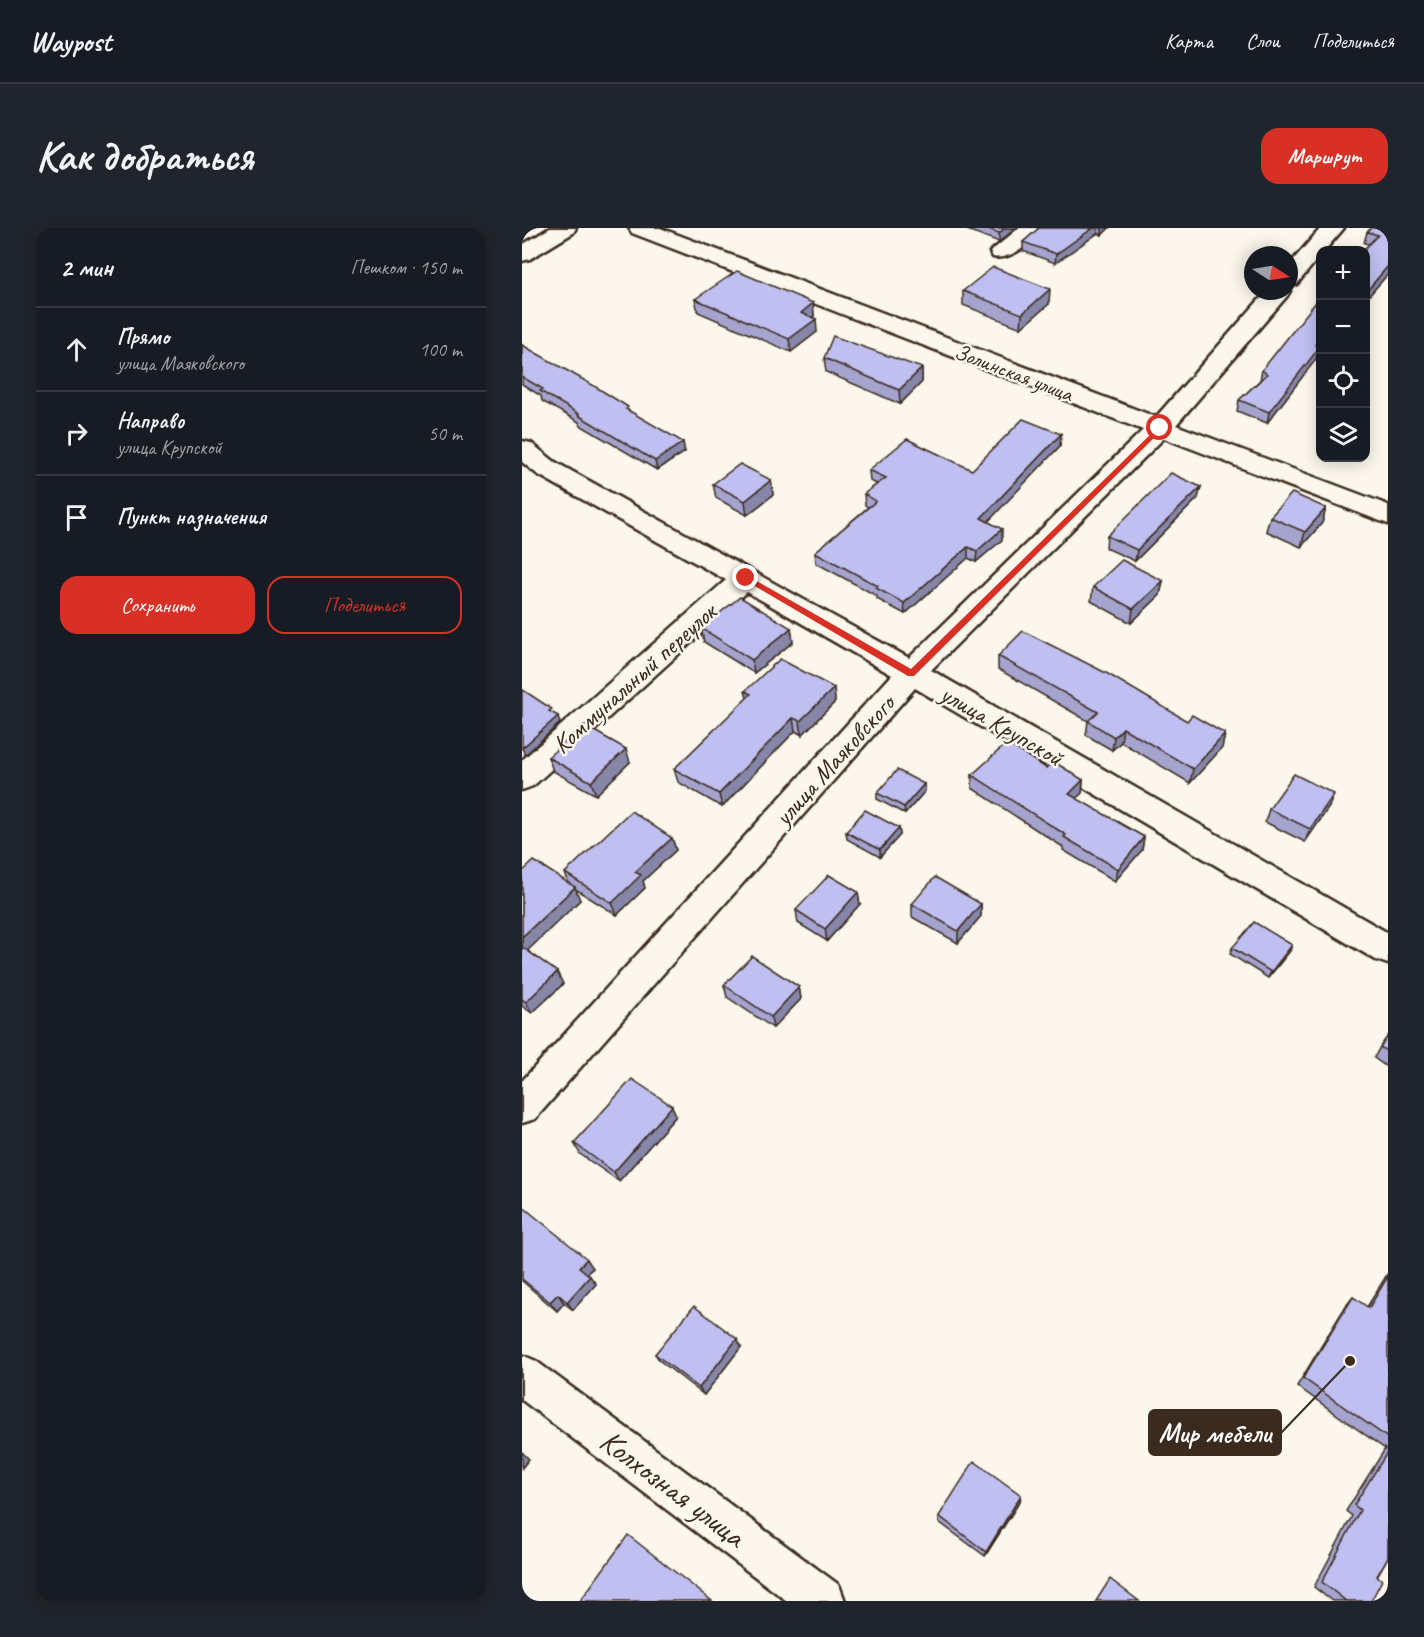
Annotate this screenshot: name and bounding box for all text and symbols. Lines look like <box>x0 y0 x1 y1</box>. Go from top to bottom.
text: Waypost <box>30 24 111 59</box>
text: Карта <box>1165 28 1213 54</box>
text: Слои <box>1246 28 1280 54</box>
text: Поделиться <box>1313 28 1394 54</box>
button: Маршрут <box>1261 128 1388 184</box>
text: Как добраться <box>36 130 253 183</box>
north arrow <box>1244 246 1298 300</box>
map controls <box>1316 246 1370 462</box>
button: + <box>1316 246 1370 300</box>
text: 2 мин <box>60 251 113 284</box>
text: Пешком · 150 m <box>350 255 462 280</box>
button: − <box>1316 300 1370 354</box>
text: Прямо <box>117 323 169 351</box>
icon: ahead <box>60 333 93 366</box>
text: 100 m <box>419 337 462 362</box>
street label: Золинская улица <box>950 338 1078 409</box>
text: улица Маяковского <box>117 351 244 376</box>
button: locate <box>1316 354 1370 408</box>
text: Направо <box>117 407 184 435</box>
button: layers <box>1316 408 1370 462</box>
route start <box>1146 414 1172 440</box>
icon: right <box>60 417 93 450</box>
text: 50 m <box>428 421 462 446</box>
text: улица Крупской <box>117 435 222 460</box>
icon: arrive <box>60 501 93 534</box>
text: Пункт назначения <box>117 503 266 531</box>
route end <box>732 564 758 590</box>
button: Сохранить <box>60 576 255 634</box>
button: Поделиться <box>267 576 462 634</box>
street label: Коммунальный переулок <box>545 594 725 761</box>
street label: улица Крупской <box>933 676 1071 775</box>
street label: улица Маяковского <box>766 686 904 834</box>
callout: Мир мебели <box>1149 1410 1281 1455</box>
text: Мир мебели <box>1159 1416 1273 1450</box>
street label: Колхозная улица <box>592 1420 755 1558</box>

